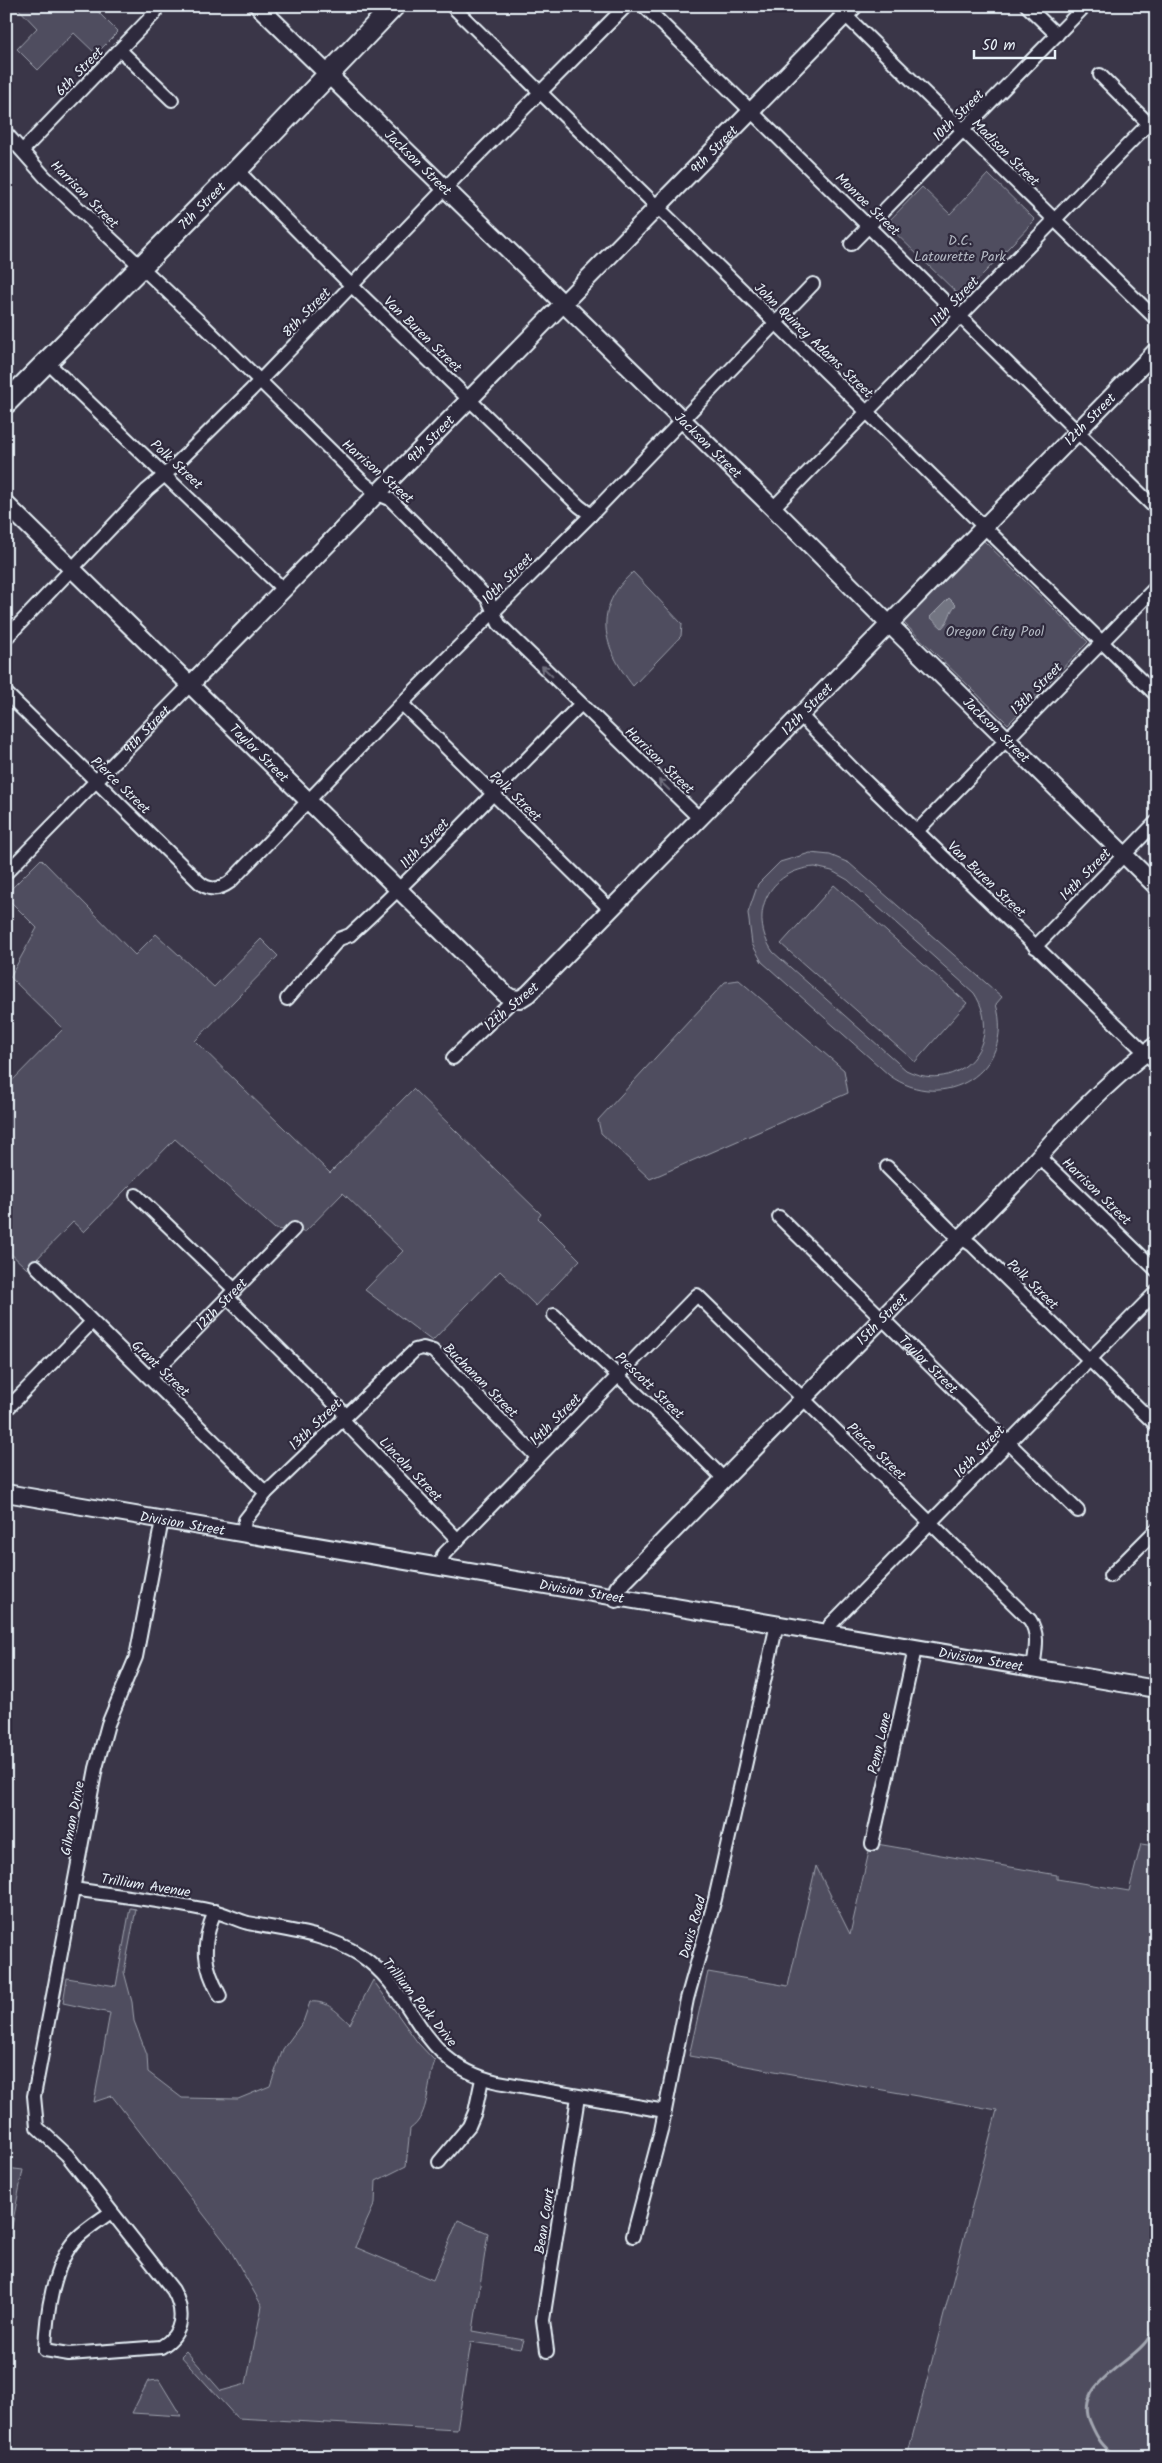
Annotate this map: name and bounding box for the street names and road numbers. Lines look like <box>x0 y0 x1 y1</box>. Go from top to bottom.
street label: 6th Street <box>50 41 110 102</box>
street label: 10th Street <box>928 84 990 147</box>
street label: Madison Street <box>966 114 1045 192</box>
street label: 9th Street <box>685 120 744 180</box>
street label: Jackson Street <box>379 125 457 202</box>
street label: Harrison Street <box>45 155 124 235</box>
street label: Monroe Street <box>830 168 905 242</box>
street label: 7th Street <box>173 177 232 236</box>
street label: 11th Street <box>925 271 985 332</box>
street label: John Quincy Adams Street <box>749 278 878 404</box>
street label: 8th Street <box>277 282 337 343</box>
street label: Van Buren Street <box>378 291 467 379</box>
street label: 12th Street <box>1059 388 1122 451</box>
street label: Jackson Street <box>669 408 747 484</box>
street label: 9th Street <box>402 410 461 469</box>
street label: Harrison Street <box>336 434 419 510</box>
street label: Polk Street <box>145 435 208 495</box>
street label: 10th Street <box>477 547 539 610</box>
street label: 13th Street <box>1005 657 1068 720</box>
street label: 12th Street <box>776 677 839 741</box>
street label: Jackson Street <box>957 692 1035 769</box>
street label: 9th Street <box>118 700 177 760</box>
street label: Taylor Street <box>224 719 294 788</box>
street label: Harrison Street <box>619 722 700 800</box>
street label: Pierce Street <box>85 752 156 820</box>
street label: Polk Street <box>484 766 547 828</box>
street label: 11th Street <box>395 813 455 874</box>
street label: Van Buren Street <box>942 836 1031 924</box>
street label: 14th Street <box>1055 843 1117 906</box>
street label: 12th Street <box>479 977 545 1037</box>
street label: Harrison Street <box>1056 1153 1137 1231</box>
street label: Polk Street <box>1001 1254 1064 1316</box>
street label: 12th Street <box>191 1273 253 1336</box>
street label: 15th Street <box>851 1288 914 1351</box>
street label: Taylor Street <box>893 1330 963 1400</box>
street label: Grant Street <box>126 1335 195 1403</box>
street label: Buchanan Street <box>438 1338 523 1424</box>
street label: Prescott Street <box>610 1347 689 1425</box>
street label: 14th Street <box>525 1388 587 1451</box>
street label: 13th Street <box>284 1393 348 1456</box>
street label: Pierce Street <box>841 1418 912 1486</box>
street label: 16th Street <box>949 1420 1011 1483</box>
street label: Lincoln Street <box>374 1432 447 1508</box>
street label: Division Street <box>138 1506 227 1542</box>
street label: Division Street <box>537 1574 626 1610</box>
street label: Division Street <box>937 1642 1026 1678</box>
street label: Penn Lane <box>862 1710 898 1776</box>
street label: Gilman Drive <box>55 1778 91 1857</box>
street label: Trillium Avenue <box>99 1868 193 1904</box>
street label: Davis Road <box>674 1892 713 1961</box>
street label: Trillium Park Drive <box>376 1953 463 2053</box>
street label: Bean Court <box>529 2186 561 2256</box>

